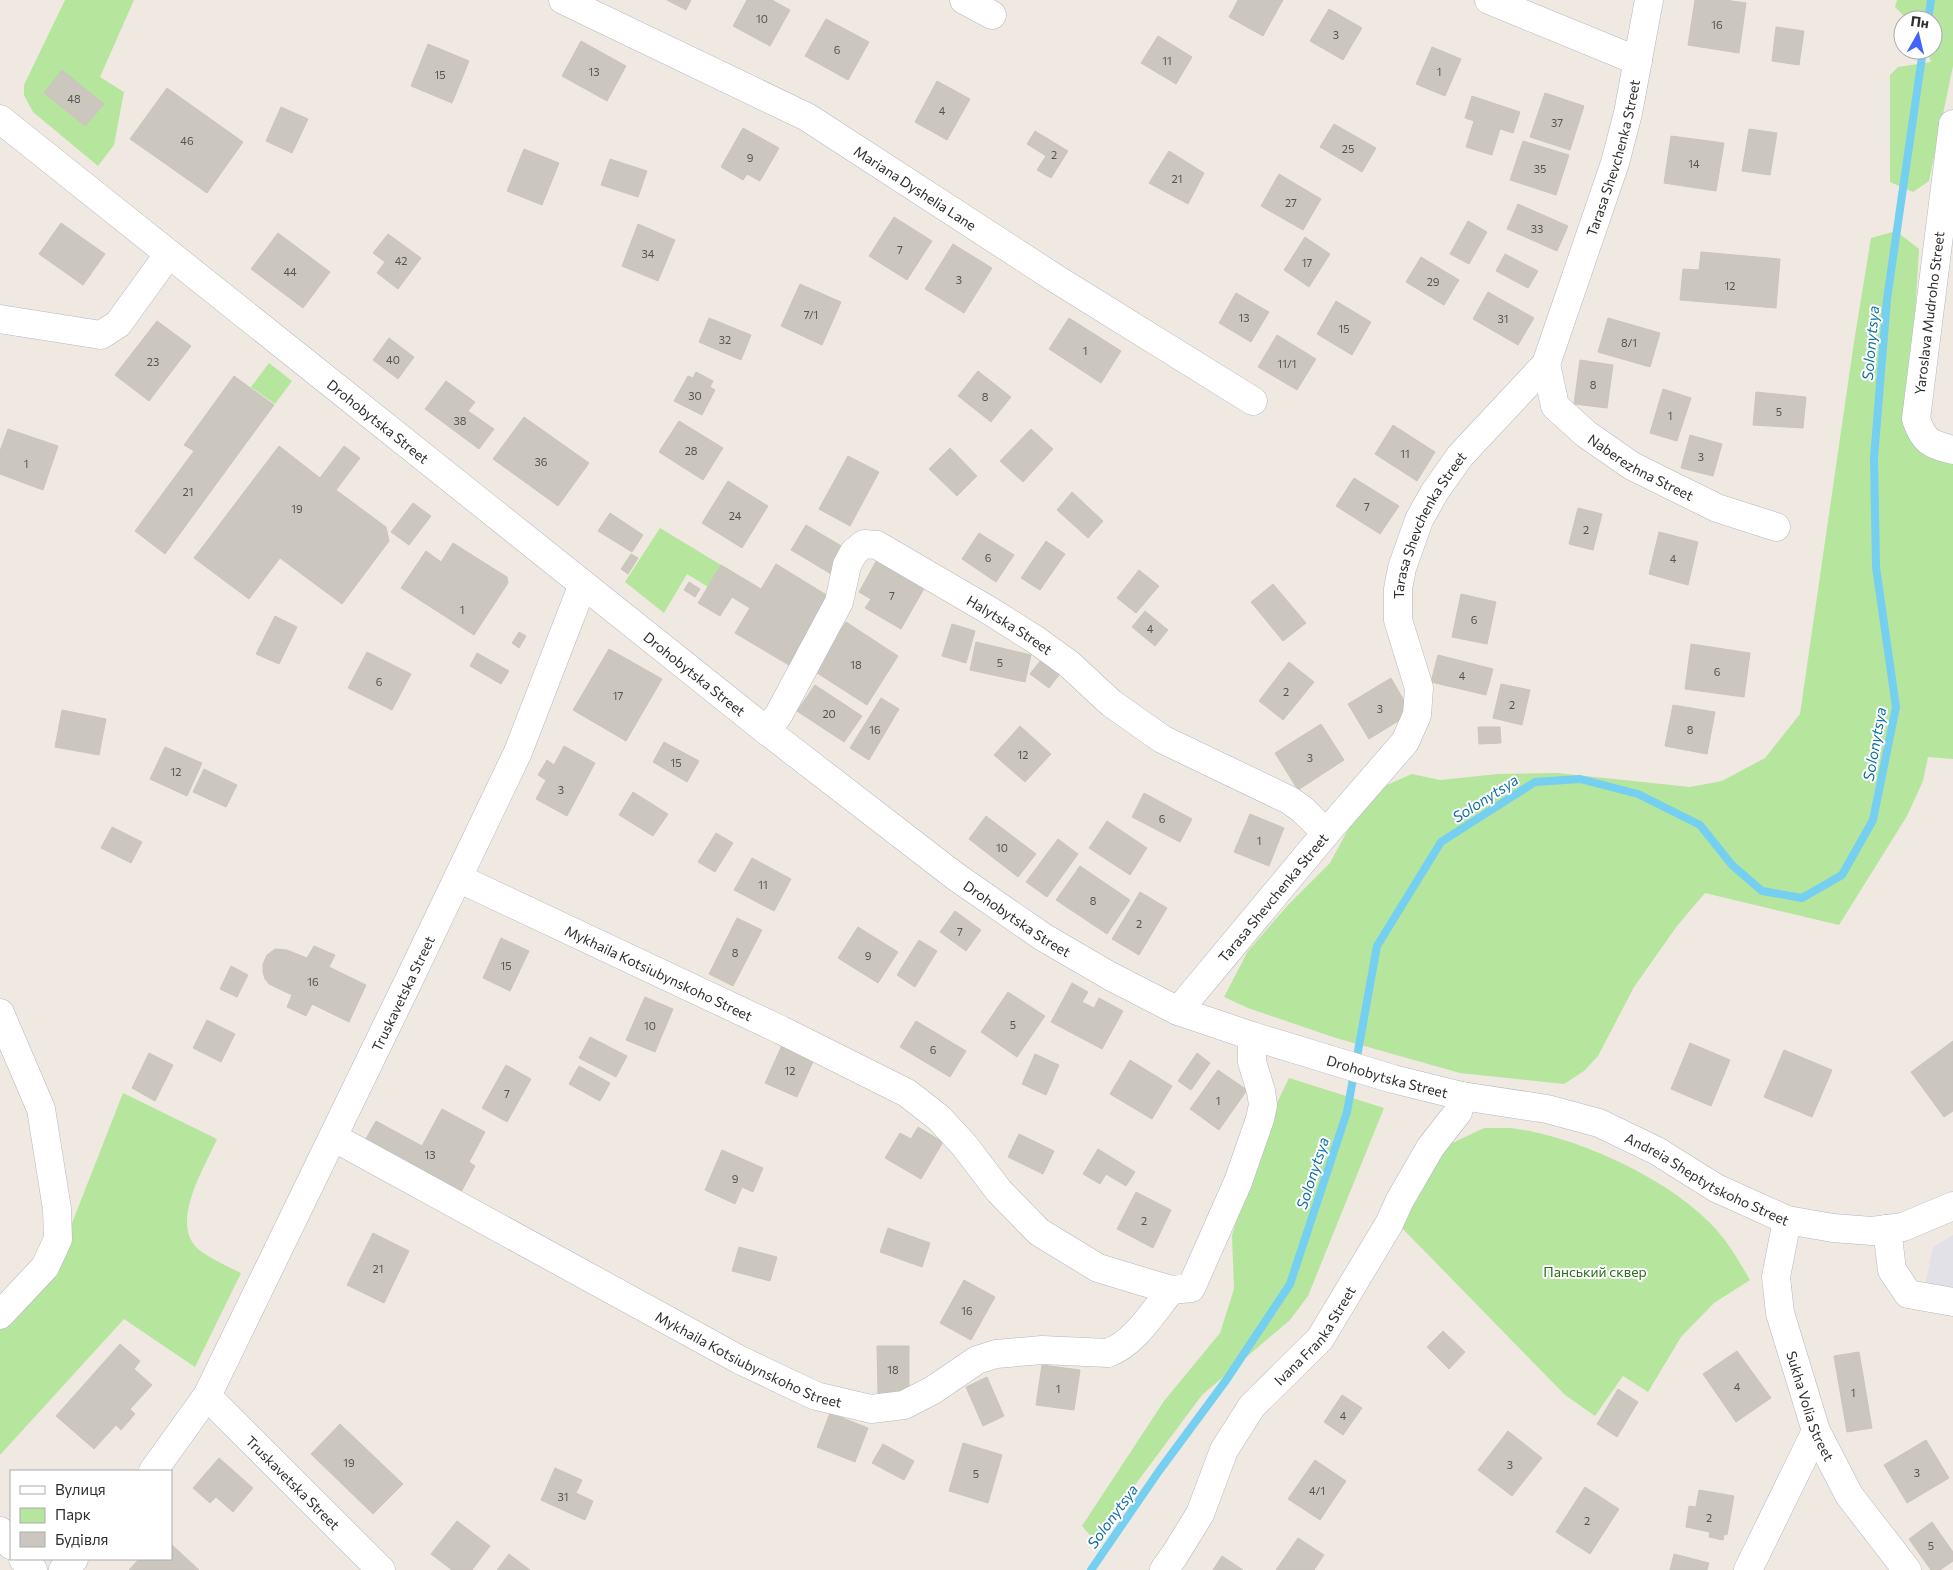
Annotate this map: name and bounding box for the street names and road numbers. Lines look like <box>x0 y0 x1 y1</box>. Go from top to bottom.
street label: Tarasa Shevchenka Street <box>1582 78 1643 238</box>
street label: Mariana Dyshelia Lane <box>851 142 980 233</box>
street label: Yaroslava Mudroho Street <box>1911 230 1947 396</box>
street label: Drohobytska Street <box>324 375 433 467</box>
street label: Naberezhna Street <box>1585 430 1697 504</box>
street label: Tarasa Shevchenka Street <box>1389 447 1469 599</box>
street label: Halytska Street <box>964 591 1056 658</box>
street label: Drohobytska Street <box>641 628 749 719</box>
street label: Tarasa Shevchenka Street <box>1214 829 1331 965</box>
street label: Drohobytska Street <box>961 876 1074 960</box>
street label: Mykhaila Kotsiubynskoho Street <box>562 921 756 1024</box>
street label: Truskavetska Street <box>367 933 438 1054</box>
street label: Drohobytska Street <box>1325 1051 1450 1101</box>
street label: Andreia Sheptytskoho Street <box>1622 1128 1792 1229</box>
street label: Ivana Franka Street <box>1270 1282 1359 1388</box>
street label: Mykhaila Kotsiubynskoho Street <box>653 1307 844 1410</box>
street label: Sukha Volia Street <box>1784 1349 1838 1464</box>
street label: Truskavetska Street <box>243 1432 344 1533</box>

